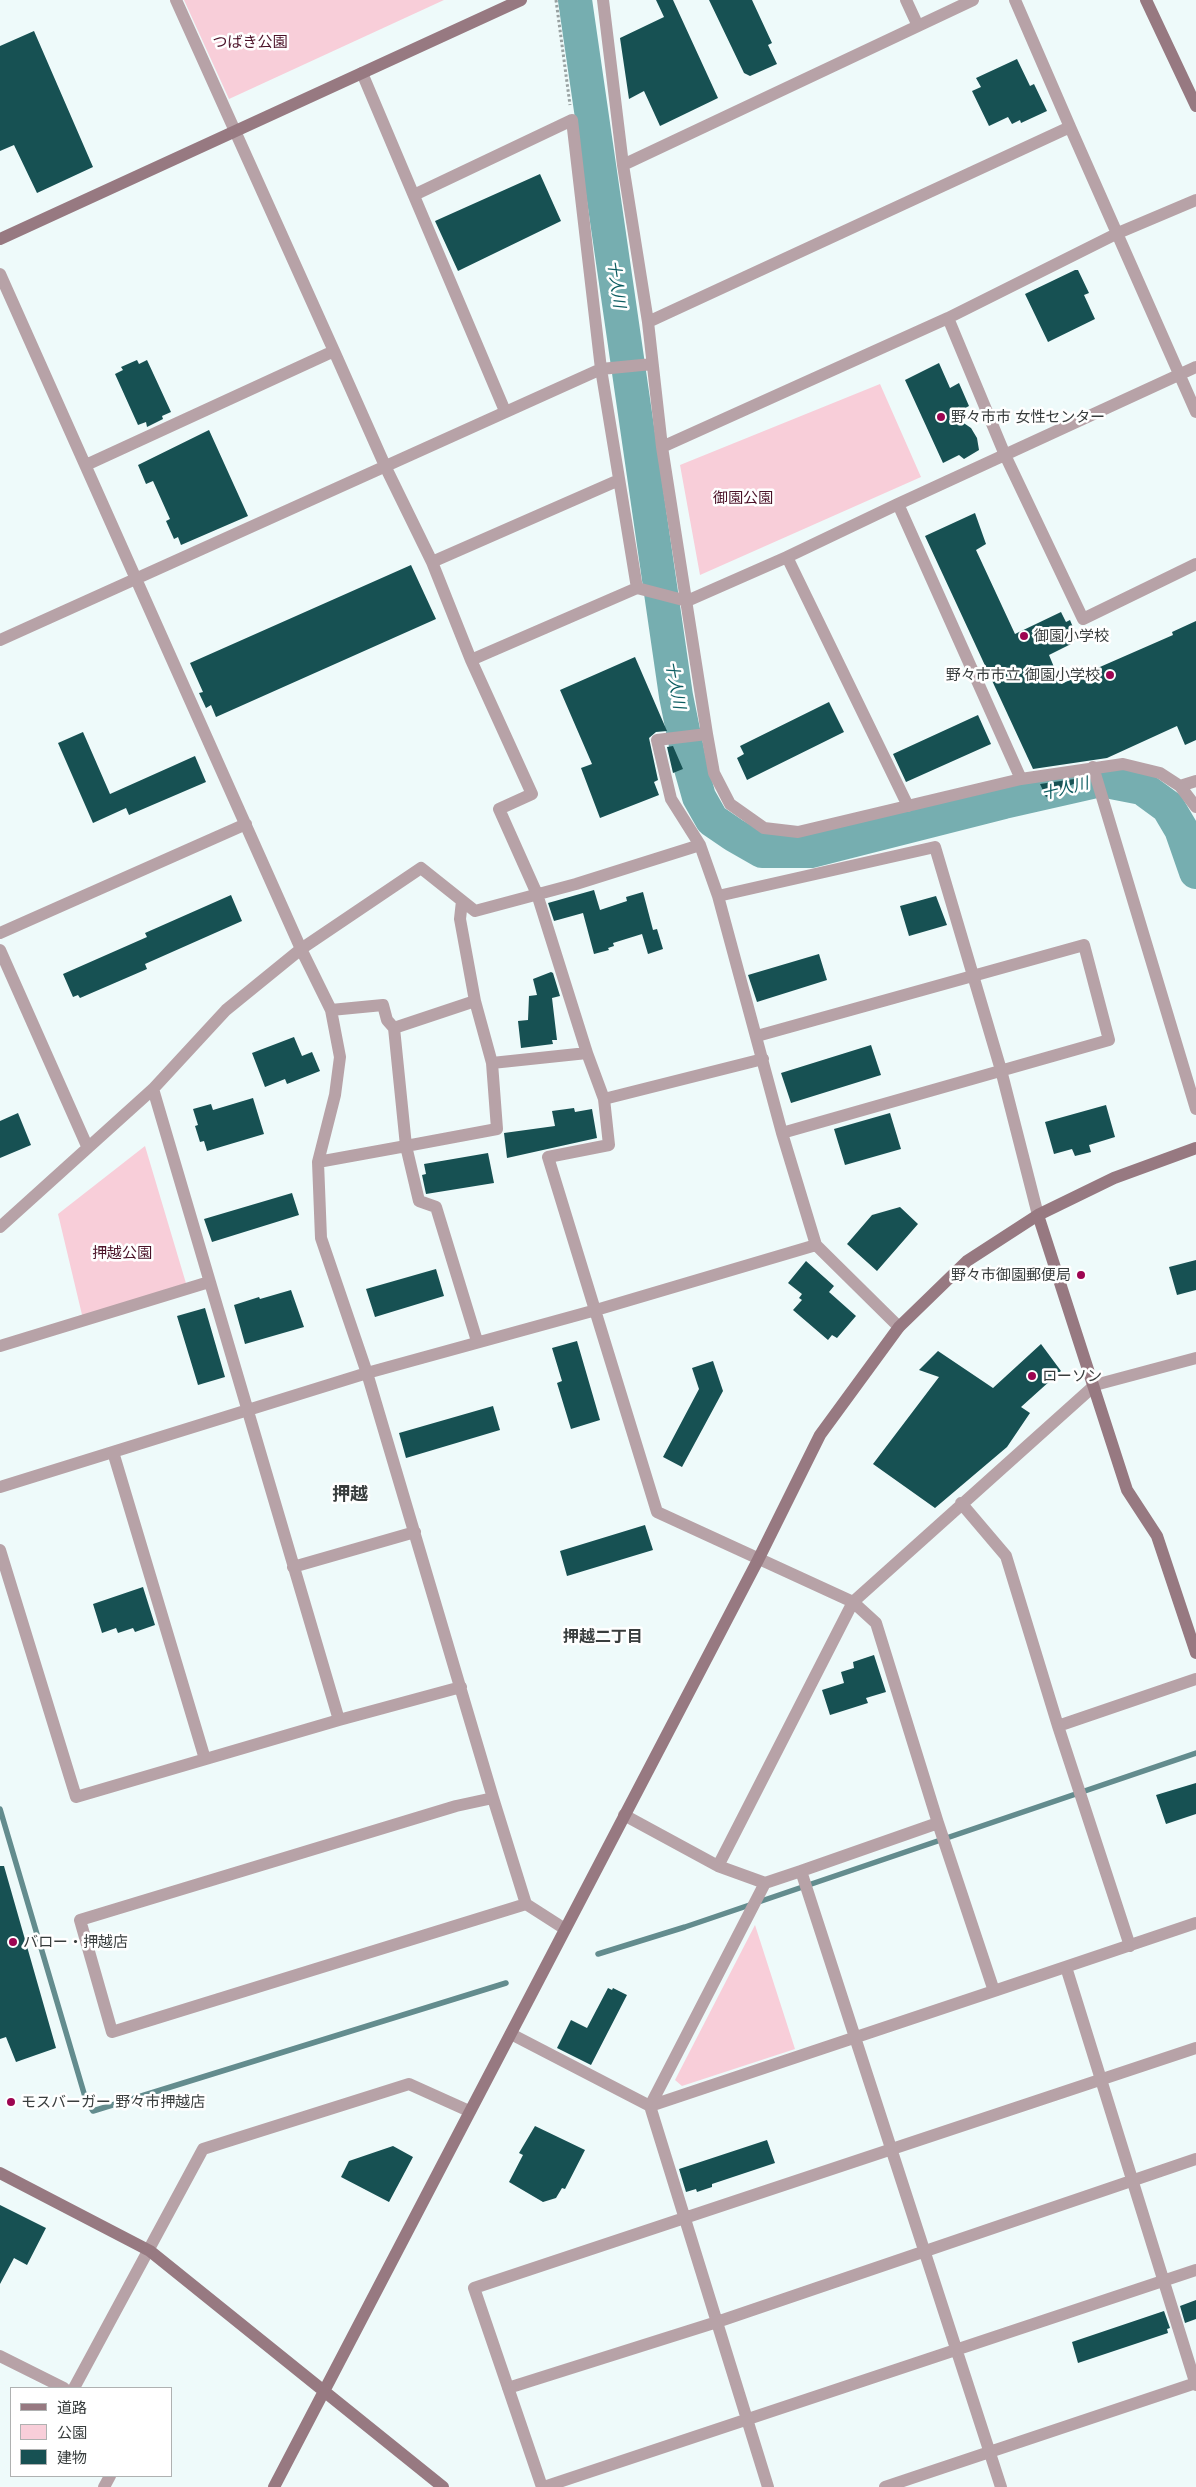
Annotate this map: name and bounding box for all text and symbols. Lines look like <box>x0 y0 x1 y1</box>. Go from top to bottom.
park label: つばき公園 <box>213 33 287 51</box>
water label: 十人川 <box>603 259 629 309</box>
place label: 野々市市 女性センター <box>951 408 1105 426</box>
marker: 野々市市 女性センター <box>935 411 947 423</box>
park label: 御園公園 <box>713 489 773 507</box>
place label: 御園小学校 <box>1034 627 1109 645</box>
marker: 御園小学校 <box>1018 630 1030 642</box>
water label: 十人川 <box>661 660 689 710</box>
place label: 野々市市立 御園小学校 <box>946 666 1100 684</box>
marker: 野々市市立 御園小学校 <box>1104 669 1116 681</box>
water label: 十人川 <box>1039 774 1091 804</box>
park label: 押越公園 <box>92 1244 152 1262</box>
place label: 野々市御園郵便局 <box>951 1266 1071 1284</box>
marker: 野々市御園郵便局 <box>1075 1269 1087 1281</box>
place label: ローソン <box>1042 1367 1102 1385</box>
marker: ローソン <box>1026 1370 1038 1382</box>
district label: 押越 <box>332 1484 368 1506</box>
district label: 押越二丁目 <box>563 1627 643 1647</box>
place label: バロー・押越店 <box>23 1933 128 1951</box>
marker: バロー・押越店 <box>7 1936 19 1948</box>
place label: モスバーガー 野々市押越店 <box>21 2093 205 2111</box>
marker: モスバーガー 野々市押越店 <box>5 2096 17 2108</box>
legend <box>10 2387 172 2477</box>
text: 道路 <box>57 2398 87 2417</box>
text: 公園 <box>57 2423 87 2442</box>
text: 建物 <box>57 2448 87 2467</box>

